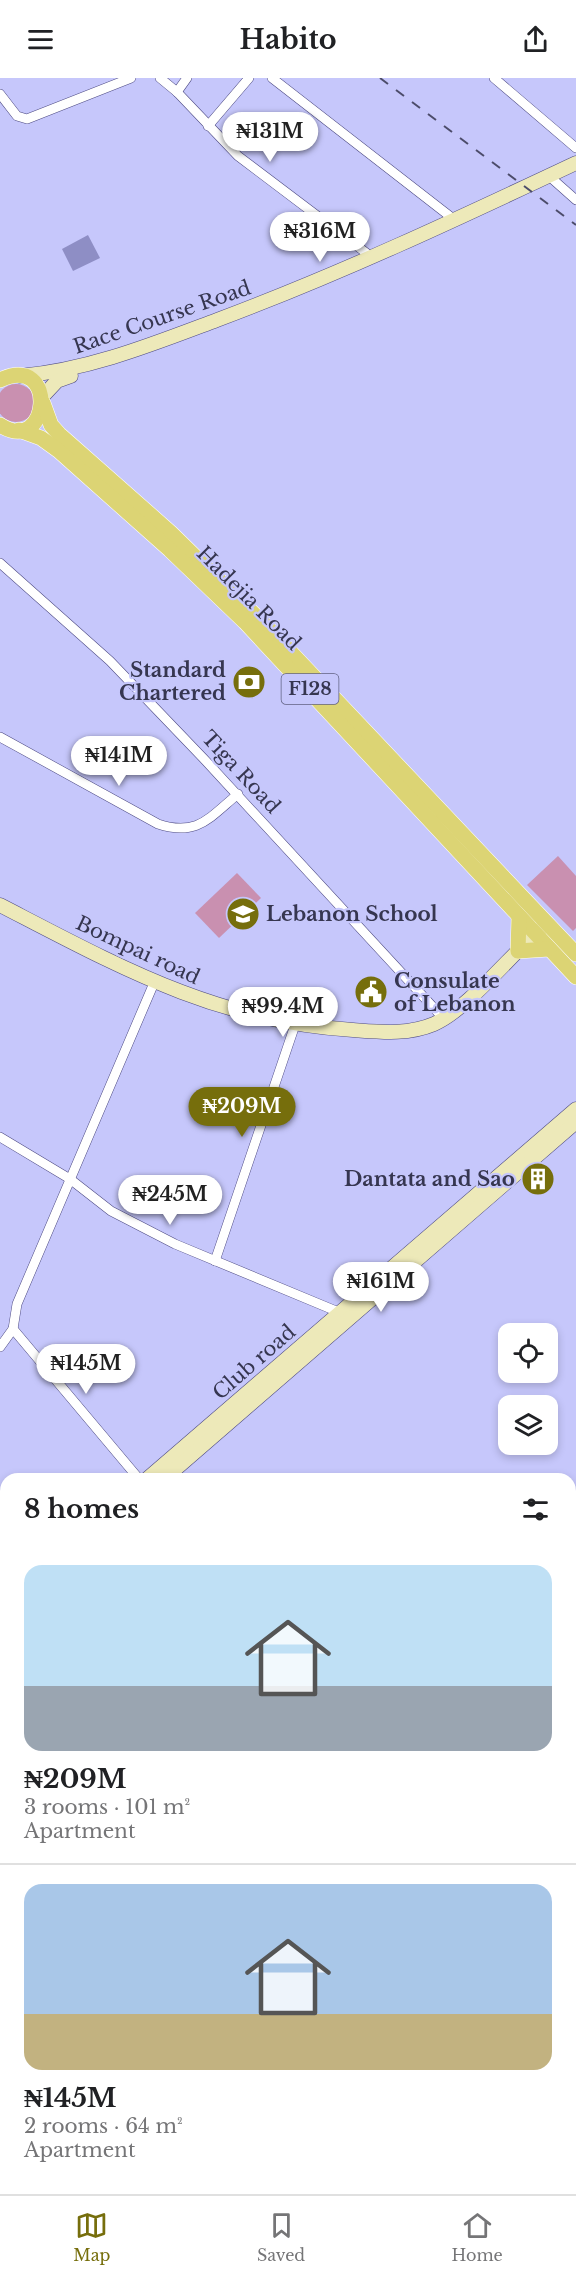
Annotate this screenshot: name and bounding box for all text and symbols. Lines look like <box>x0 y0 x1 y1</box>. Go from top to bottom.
icon: menu <box>24 23 57 56</box>
text: Habito <box>239 23 337 56</box>
icon: share <box>519 23 552 56</box>
pin: ₦131M <box>228 112 312 163</box>
text: ₦131M <box>236 119 304 143</box>
pin: ₦316M <box>278 212 362 263</box>
text: ₦316M <box>284 219 356 243</box>
street label: Race Course Road <box>70 275 254 359</box>
street label: Hadejia Road <box>192 541 306 655</box>
place label: Standard Chartered <box>119 658 226 705</box>
bank icon: Standard Chartered <box>231 664 267 700</box>
road number: F128 <box>282 674 338 704</box>
street label: Tiga Road <box>197 726 285 818</box>
pin: ₦141M <box>77 736 161 787</box>
text: ₦141M <box>85 743 153 767</box>
school or university icon: Lebanon School <box>225 896 261 932</box>
place label: Lebanon School <box>266 902 438 926</box>
street label: Bompai road <box>72 911 204 989</box>
place label: Consulate of Lebanon <box>394 969 516 1016</box>
public building icon: Consulate of Lebanon <box>353 974 389 1010</box>
pin: ₦99.4M <box>234 987 332 1038</box>
text: ₦99.4M <box>242 994 324 1018</box>
pin: ₦209M <box>200 1087 284 1138</box>
text: ₦209M <box>203 1094 281 1118</box>
building icon: Dantata and Sao <box>520 1161 556 1197</box>
place label: Dantata and Sao <box>344 1167 515 1191</box>
pin: ₦245M <box>128 1175 212 1226</box>
text: ₦245M <box>132 1182 208 1206</box>
pin: ₦161M <box>339 1262 423 1313</box>
text: ₦161M <box>347 1269 415 1293</box>
street label: Club road <box>208 1320 300 1404</box>
map controls <box>498 1323 558 1455</box>
button: locate <box>498 1323 558 1383</box>
pin: ₦145M <box>44 1344 128 1395</box>
text: ₦145M <box>50 1351 122 1375</box>
button: layers <box>498 1395 558 1455</box>
text: 8 homes <box>24 1493 139 1525</box>
icon: filters <box>519 1493 552 1526</box>
icon: home <box>234 1604 342 1712</box>
text: ₦209M <box>24 1763 127 1795</box>
text: 3 rooms · 101 m² <box>24 1795 190 1819</box>
text: Apartment <box>24 1819 135 1843</box>
icon: home <box>234 1923 342 2031</box>
text: ₦145M <box>24 2082 117 2114</box>
text: 2 rooms · 64 m² <box>24 2114 183 2138</box>
text: Apartment <box>24 2138 135 2162</box>
tab: Map <box>73 2209 110 2265</box>
tab: Saved <box>257 2209 305 2265</box>
tab: Home <box>452 2209 503 2265</box>

